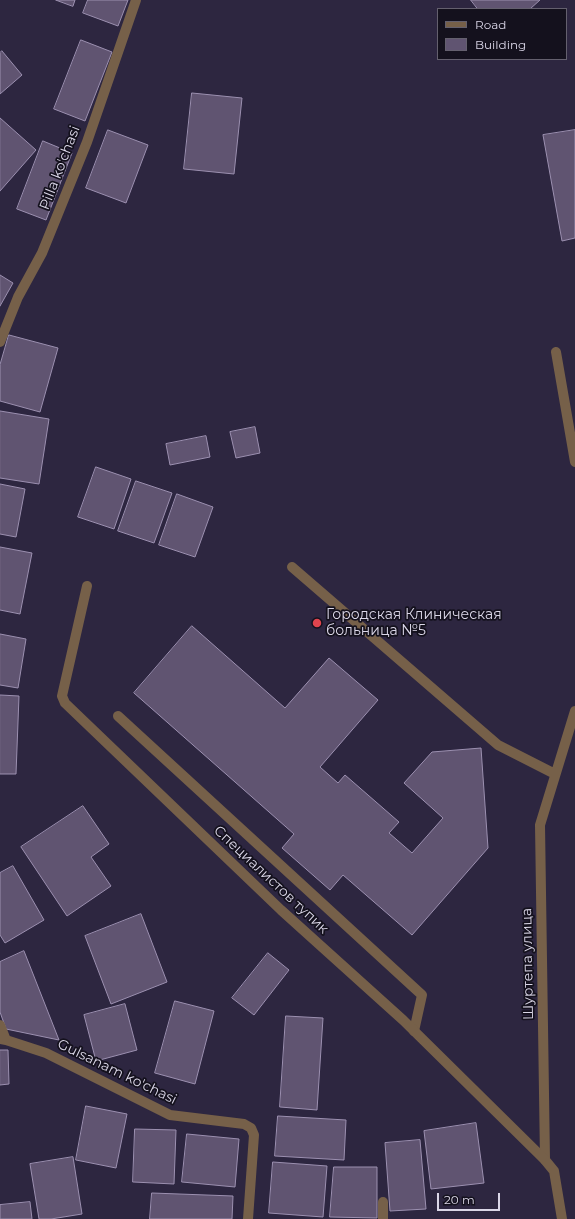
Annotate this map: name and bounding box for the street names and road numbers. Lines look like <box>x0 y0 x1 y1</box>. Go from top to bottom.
street label: Pilla ko'chasi <box>36 124 84 212</box>
street label: Специалистов тупик <box>210 822 332 938</box>
street label: Шуртепа улица <box>519 908 537 1020</box>
street label: Gulsanam ko'chasi <box>55 1036 179 1108</box>

